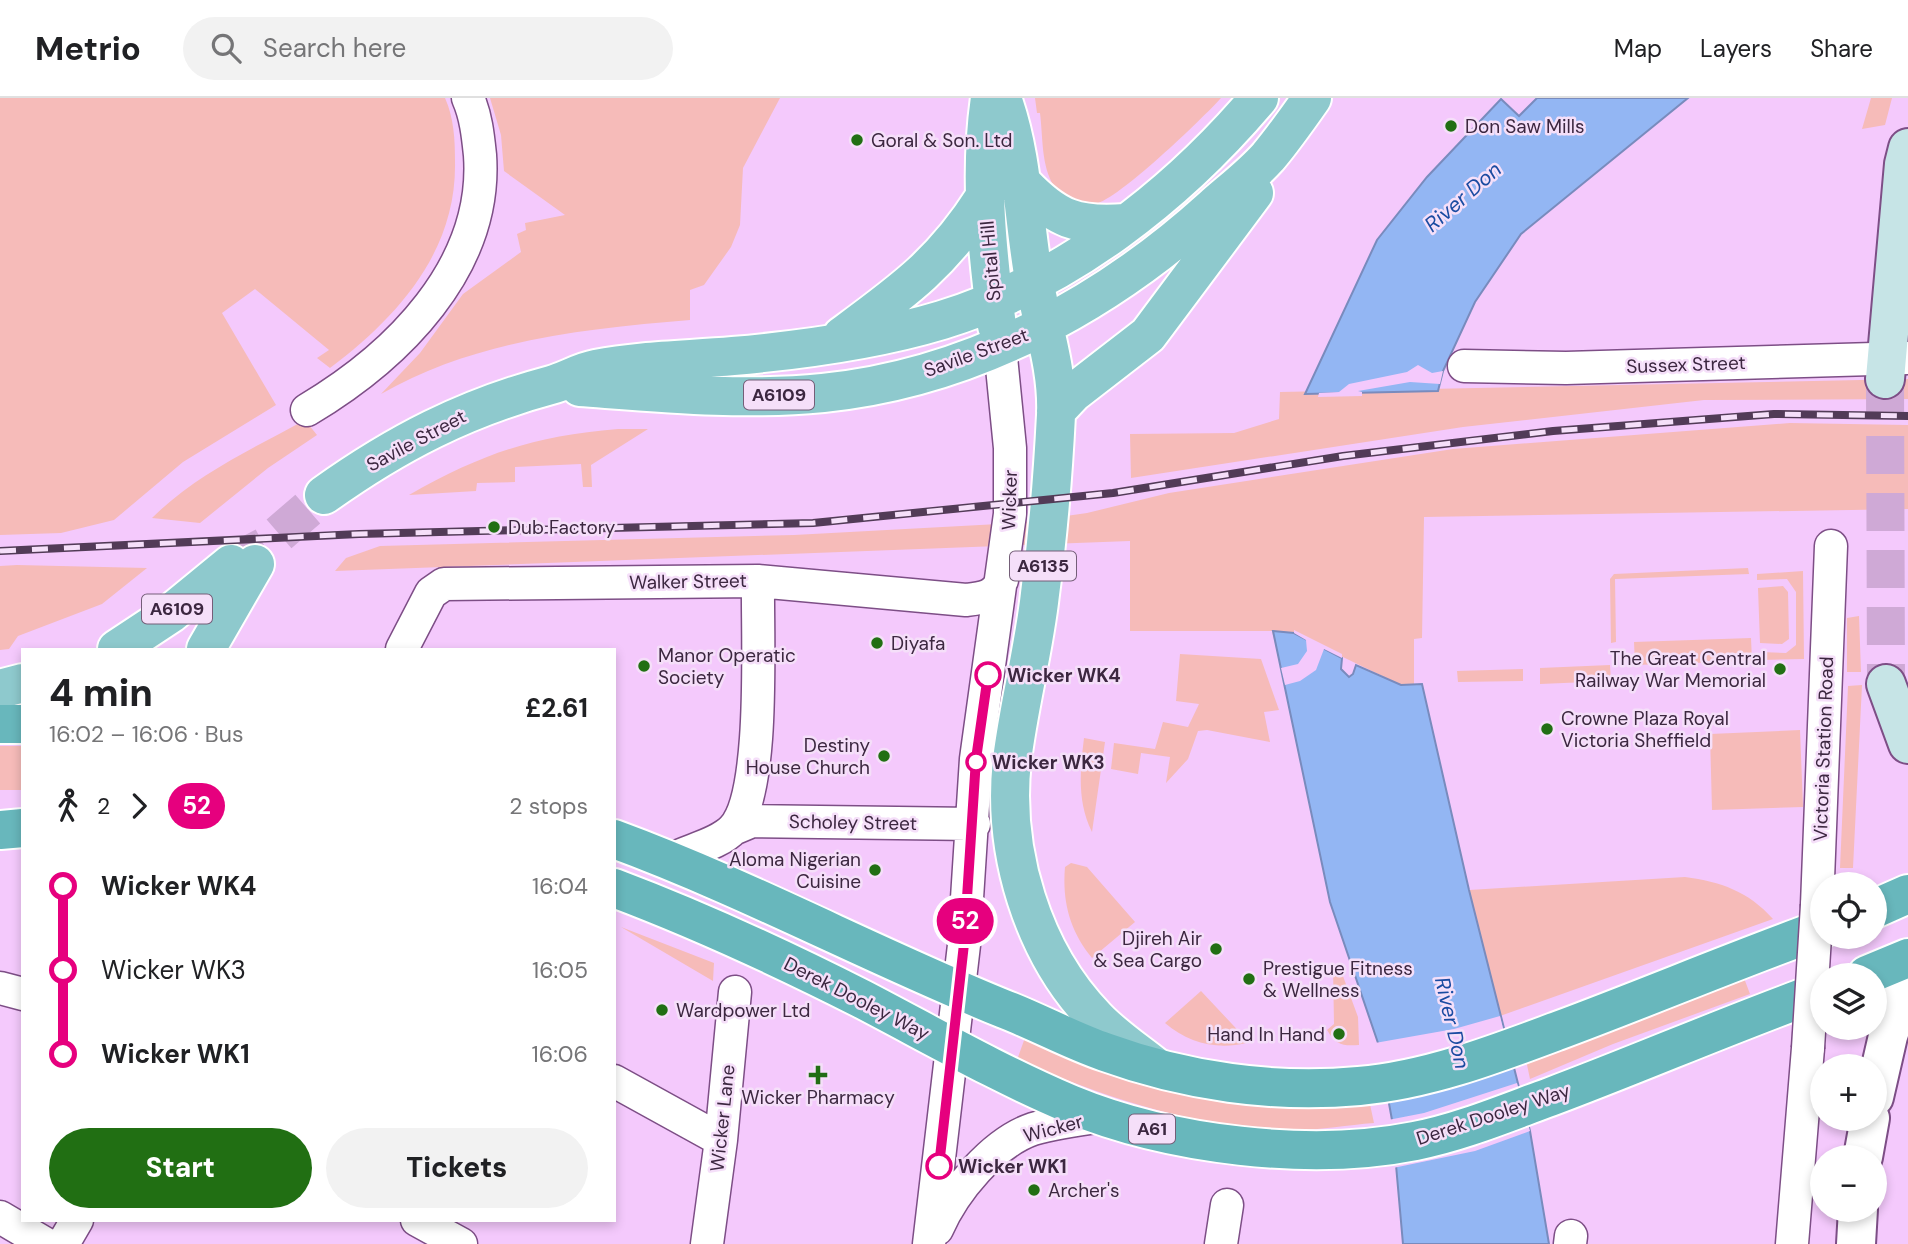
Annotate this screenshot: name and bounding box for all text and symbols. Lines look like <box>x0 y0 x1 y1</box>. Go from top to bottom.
search box <box>183 17 673 80</box>
text: Metrio <box>35 27 141 70</box>
icon: search <box>207 29 245 67</box>
text: Search here <box>263 31 406 65</box>
text: Map <box>1614 33 1662 64</box>
text: Layers <box>1700 33 1772 64</box>
text: Share <box>1810 33 1873 64</box>
place label: Don Saw Mills <box>1465 114 1585 139</box>
marker: Don Saw Mills <box>1443 118 1459 134</box>
place label: Goral & Son. Ltd <box>871 128 1013 153</box>
marker: Goral & Son. Ltd <box>849 132 865 148</box>
water label: River Don <box>1419 156 1507 238</box>
street label: Spital Hill <box>975 220 1006 302</box>
street label: Savile Street <box>920 322 1032 383</box>
street label: Sussex Street <box>1626 350 1746 379</box>
road number: A6109 <box>744 380 814 410</box>
street label: Savile Street <box>362 404 470 477</box>
street label: Wicker <box>996 469 1023 531</box>
place label: Dub Factory <box>508 515 616 540</box>
marker: Dub Factory <box>486 519 502 535</box>
road number: A6135 <box>1010 552 1076 580</box>
street label: Walker Street <box>629 568 747 595</box>
road number: A6109 <box>142 594 212 624</box>
place label: Diyafa <box>891 631 945 656</box>
marker: Diyafa <box>869 635 885 651</box>
place label: Manor Operatic Society <box>658 643 796 690</box>
place label: The Great Central Railway War Memorial <box>1575 646 1766 693</box>
street label: Victoria Station Road <box>1808 656 1839 842</box>
marker: Manor Operatic Society <box>636 658 652 674</box>
marker: The Great Central Railway War Memorial <box>1772 661 1788 677</box>
marker: Wicker WK4 <box>975 662 1001 688</box>
place label: Wicker WK4 <box>1007 663 1121 688</box>
text: 4 min <box>49 668 153 718</box>
text: £2.61 <box>525 691 588 725</box>
place label: Crowne Plaza Royal Victoria Sheffield <box>1561 706 1729 753</box>
text: 16:02 – 16:06 · Bus <box>49 719 243 749</box>
marker: Crowne Plaza Royal Victoria Sheffield <box>1539 721 1555 737</box>
place label: Destiny House Church <box>746 733 870 780</box>
marker: Destiny House Church <box>876 748 892 764</box>
place label: Wicker WK3 <box>992 750 1105 775</box>
marker: Wicker WK3 <box>966 752 986 772</box>
icon: walk <box>49 787 87 825</box>
icon: forward <box>120 787 158 825</box>
text: 52 <box>182 790 211 821</box>
text: 2 <box>97 791 110 821</box>
text: 2 stops <box>509 791 588 821</box>
street label: Scholey Street <box>789 809 917 836</box>
place label: Aloma Nigerian Cuisine <box>729 847 861 894</box>
marker: Aloma Nigerian Cuisine <box>867 862 883 878</box>
text: Wicker WK4 <box>101 869 256 903</box>
text: 16:04 <box>532 871 588 901</box>
map controls <box>1810 872 1887 1222</box>
button: locate <box>1810 872 1887 949</box>
line badge: 52 <box>934 898 996 944</box>
text: 52 <box>951 905 979 936</box>
place label: Djireh Air & Sea Cargo <box>1094 926 1202 973</box>
marker: Djireh Air & Sea Cargo <box>1208 941 1224 957</box>
street label: Derek Dooley Way <box>780 951 934 1046</box>
text: Wicker WK3 <box>101 953 246 987</box>
text: 16:05 <box>532 955 588 985</box>
place label: Prestigue Fitness & Wellness <box>1263 956 1413 1003</box>
button: layers <box>1810 963 1887 1040</box>
marker: Prestigue Fitness & Wellness <box>1241 971 1257 987</box>
water label: River Don <box>1428 974 1476 1072</box>
place label: Wardpower Ltd <box>676 998 810 1023</box>
marker: Wardpower Ltd <box>654 1002 670 1018</box>
place label: Hand In Hand <box>1207 1022 1325 1047</box>
marker: Hand In Hand <box>1331 1026 1347 1042</box>
text: Wicker WK1 <box>101 1037 250 1071</box>
text: 16:06 <box>532 1039 588 1069</box>
button: + <box>1810 1054 1887 1131</box>
street label: Wicker Lane <box>704 1063 741 1173</box>
marker: Wicker Pharmacy <box>810 1067 826 1083</box>
street label: Derek Dooley Way <box>1413 1078 1573 1151</box>
place label: Wicker Pharmacy <box>741 1085 895 1110</box>
street label: Wicker <box>1021 1109 1086 1148</box>
road number: A61 <box>1129 1114 1175 1144</box>
button: Start <box>49 1128 312 1208</box>
button: Tickets <box>326 1128 588 1208</box>
button: − <box>1810 1145 1887 1222</box>
marker: Wicker WK1 <box>926 1153 952 1179</box>
place label: Wicker WK1 <box>958 1154 1067 1179</box>
place label: Archer's <box>1048 1178 1119 1203</box>
marker: Archer's <box>1026 1182 1042 1198</box>

